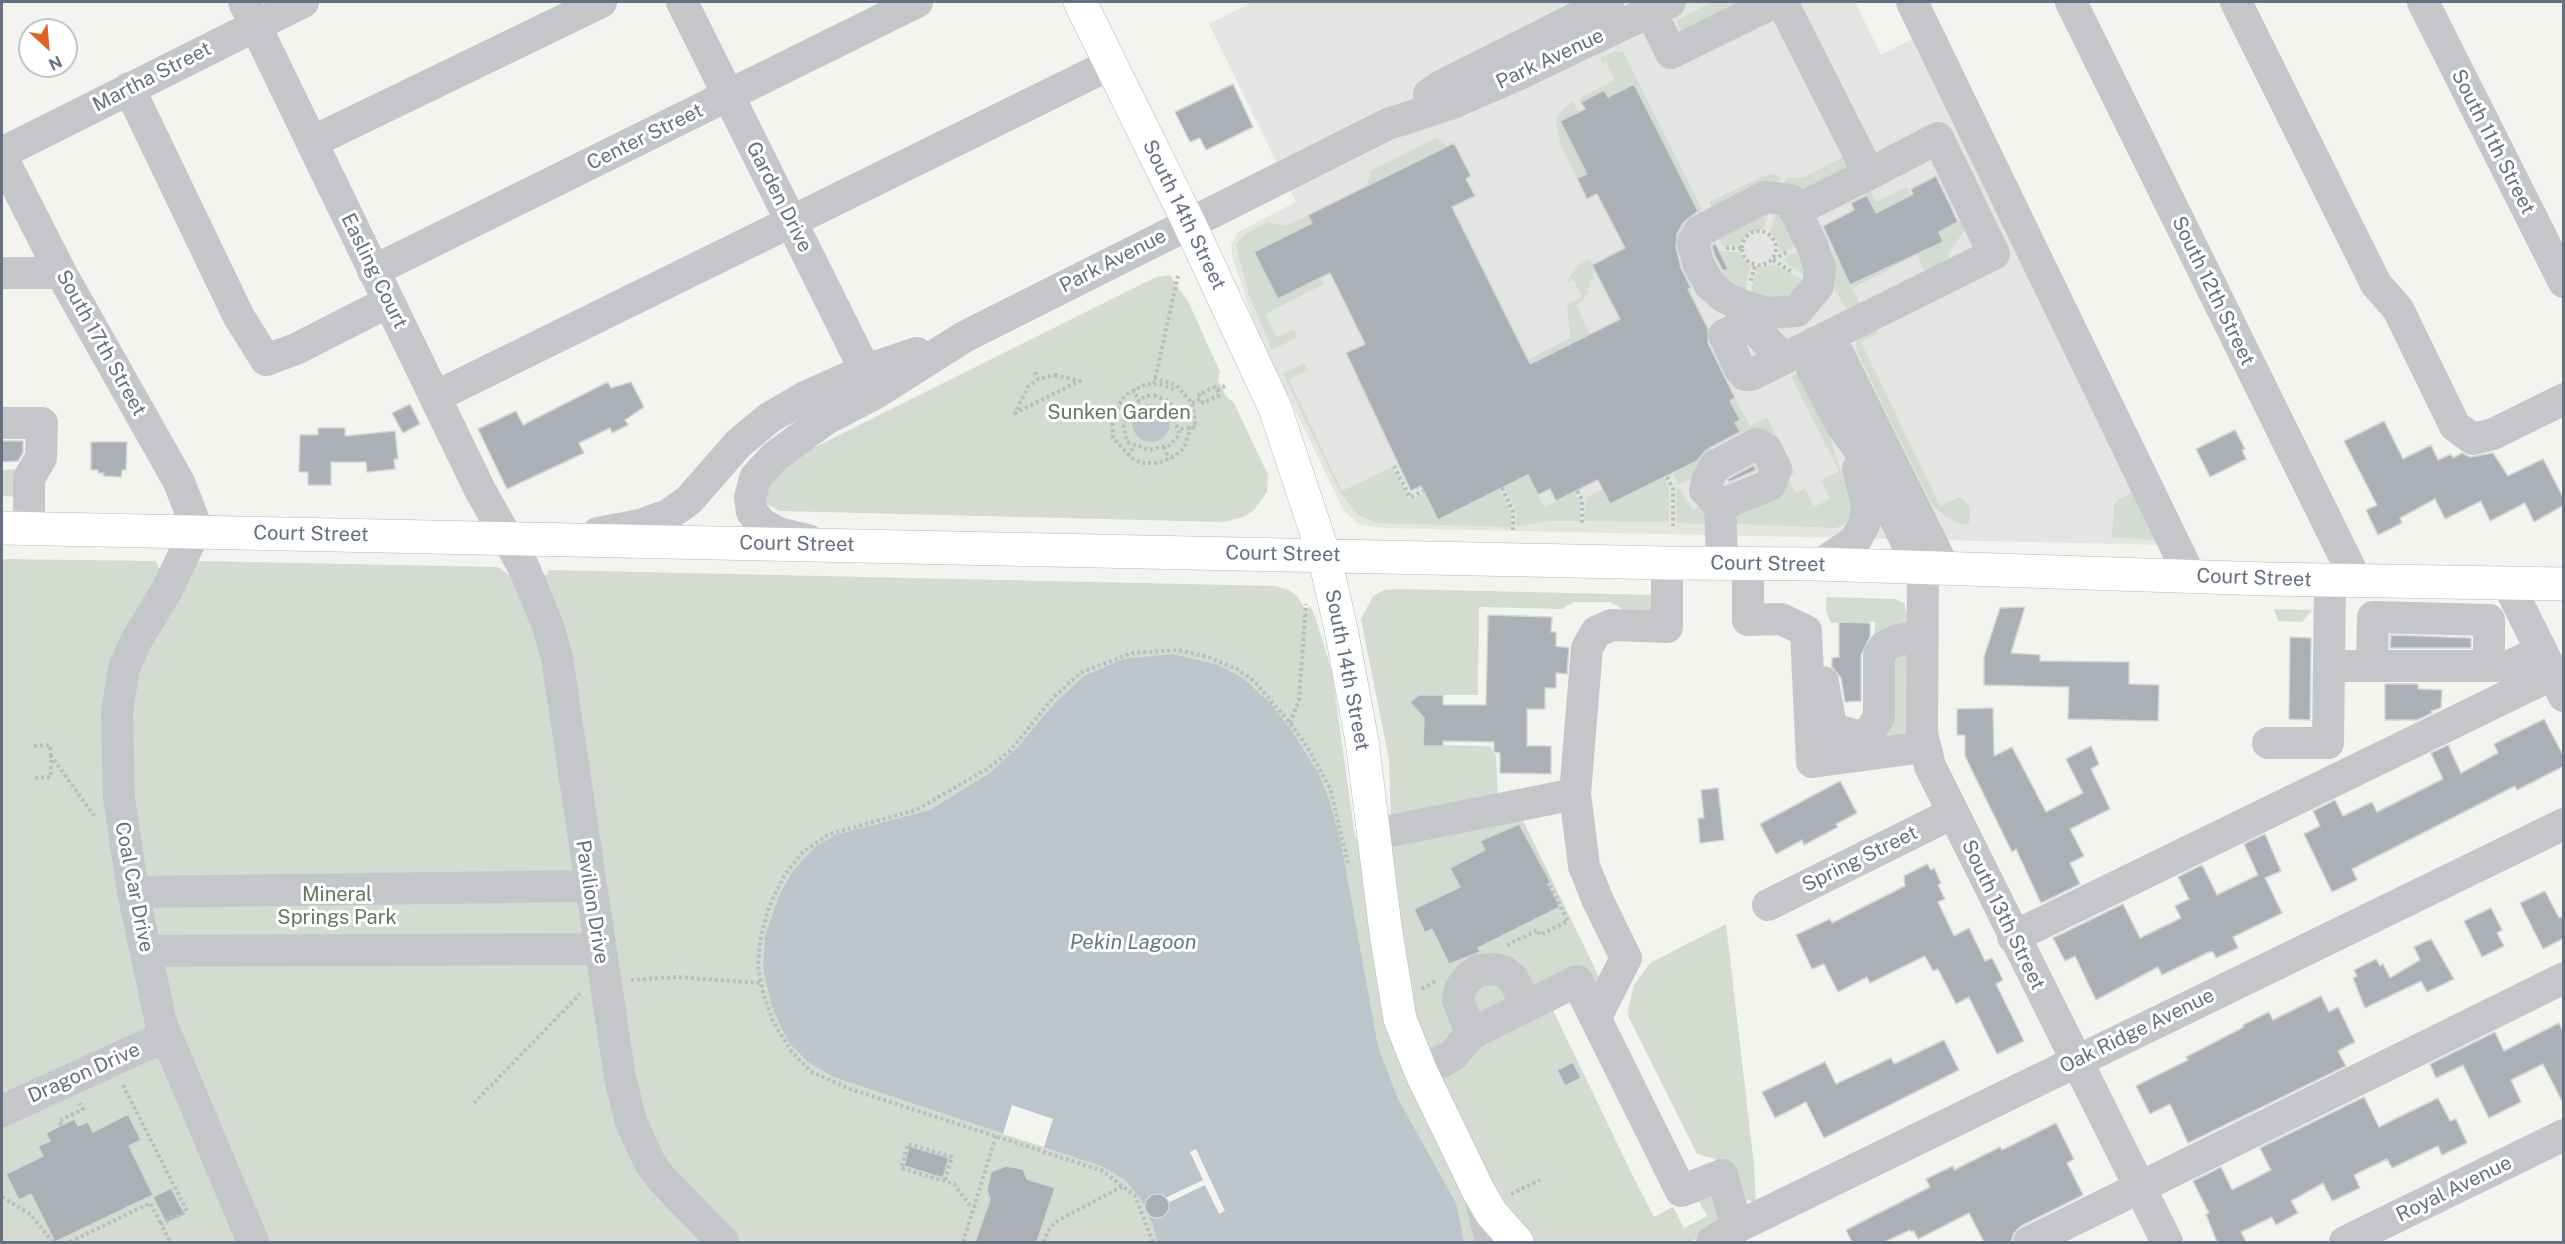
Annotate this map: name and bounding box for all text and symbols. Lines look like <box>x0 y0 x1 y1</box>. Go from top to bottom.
north arrow <box>18 18 78 78</box>
street label: Park Avenue <box>1492 24 1608 94</box>
street label: Martha Street <box>89 37 215 117</box>
text: N <box>45 52 65 74</box>
street label: South 11th Street <box>2446 66 2540 218</box>
street label: Center Street <box>583 99 707 175</box>
street label: South 14th Street <box>1137 136 1231 294</box>
street label: Garden Drive <box>741 138 817 256</box>
street label: Easling Court <box>336 209 412 333</box>
street label: South 12th Street <box>2166 212 2260 370</box>
street label: Park Avenue <box>1056 224 1170 298</box>
street label: South 17th Street <box>51 266 151 420</box>
park label: Sunken Garden <box>1047 401 1191 425</box>
street label: Court Street <box>253 521 369 547</box>
street label: Court Street <box>739 531 855 557</box>
street label: Court Street <box>1225 541 1341 567</box>
street label: Court Street <box>1710 551 1826 577</box>
street label: Court Street <box>2196 564 2312 592</box>
street label: South 14th Street <box>1320 587 1374 753</box>
street label: Coal Car Drive <box>110 820 158 954</box>
street label: Spring Street <box>1798 821 1922 897</box>
street label: South 13th Street <box>1956 836 2050 994</box>
street label: Pavilion Drive <box>570 838 614 966</box>
park label: Mineral Springs Park <box>277 883 397 930</box>
water label: Pekin Lagoon <box>1070 930 1196 956</box>
street label: Oak Ridge Avenue <box>2056 983 2218 1079</box>
street label: Dragon Drive <box>24 1038 144 1108</box>
street label: Royal Avenue <box>2392 1151 2516 1227</box>

